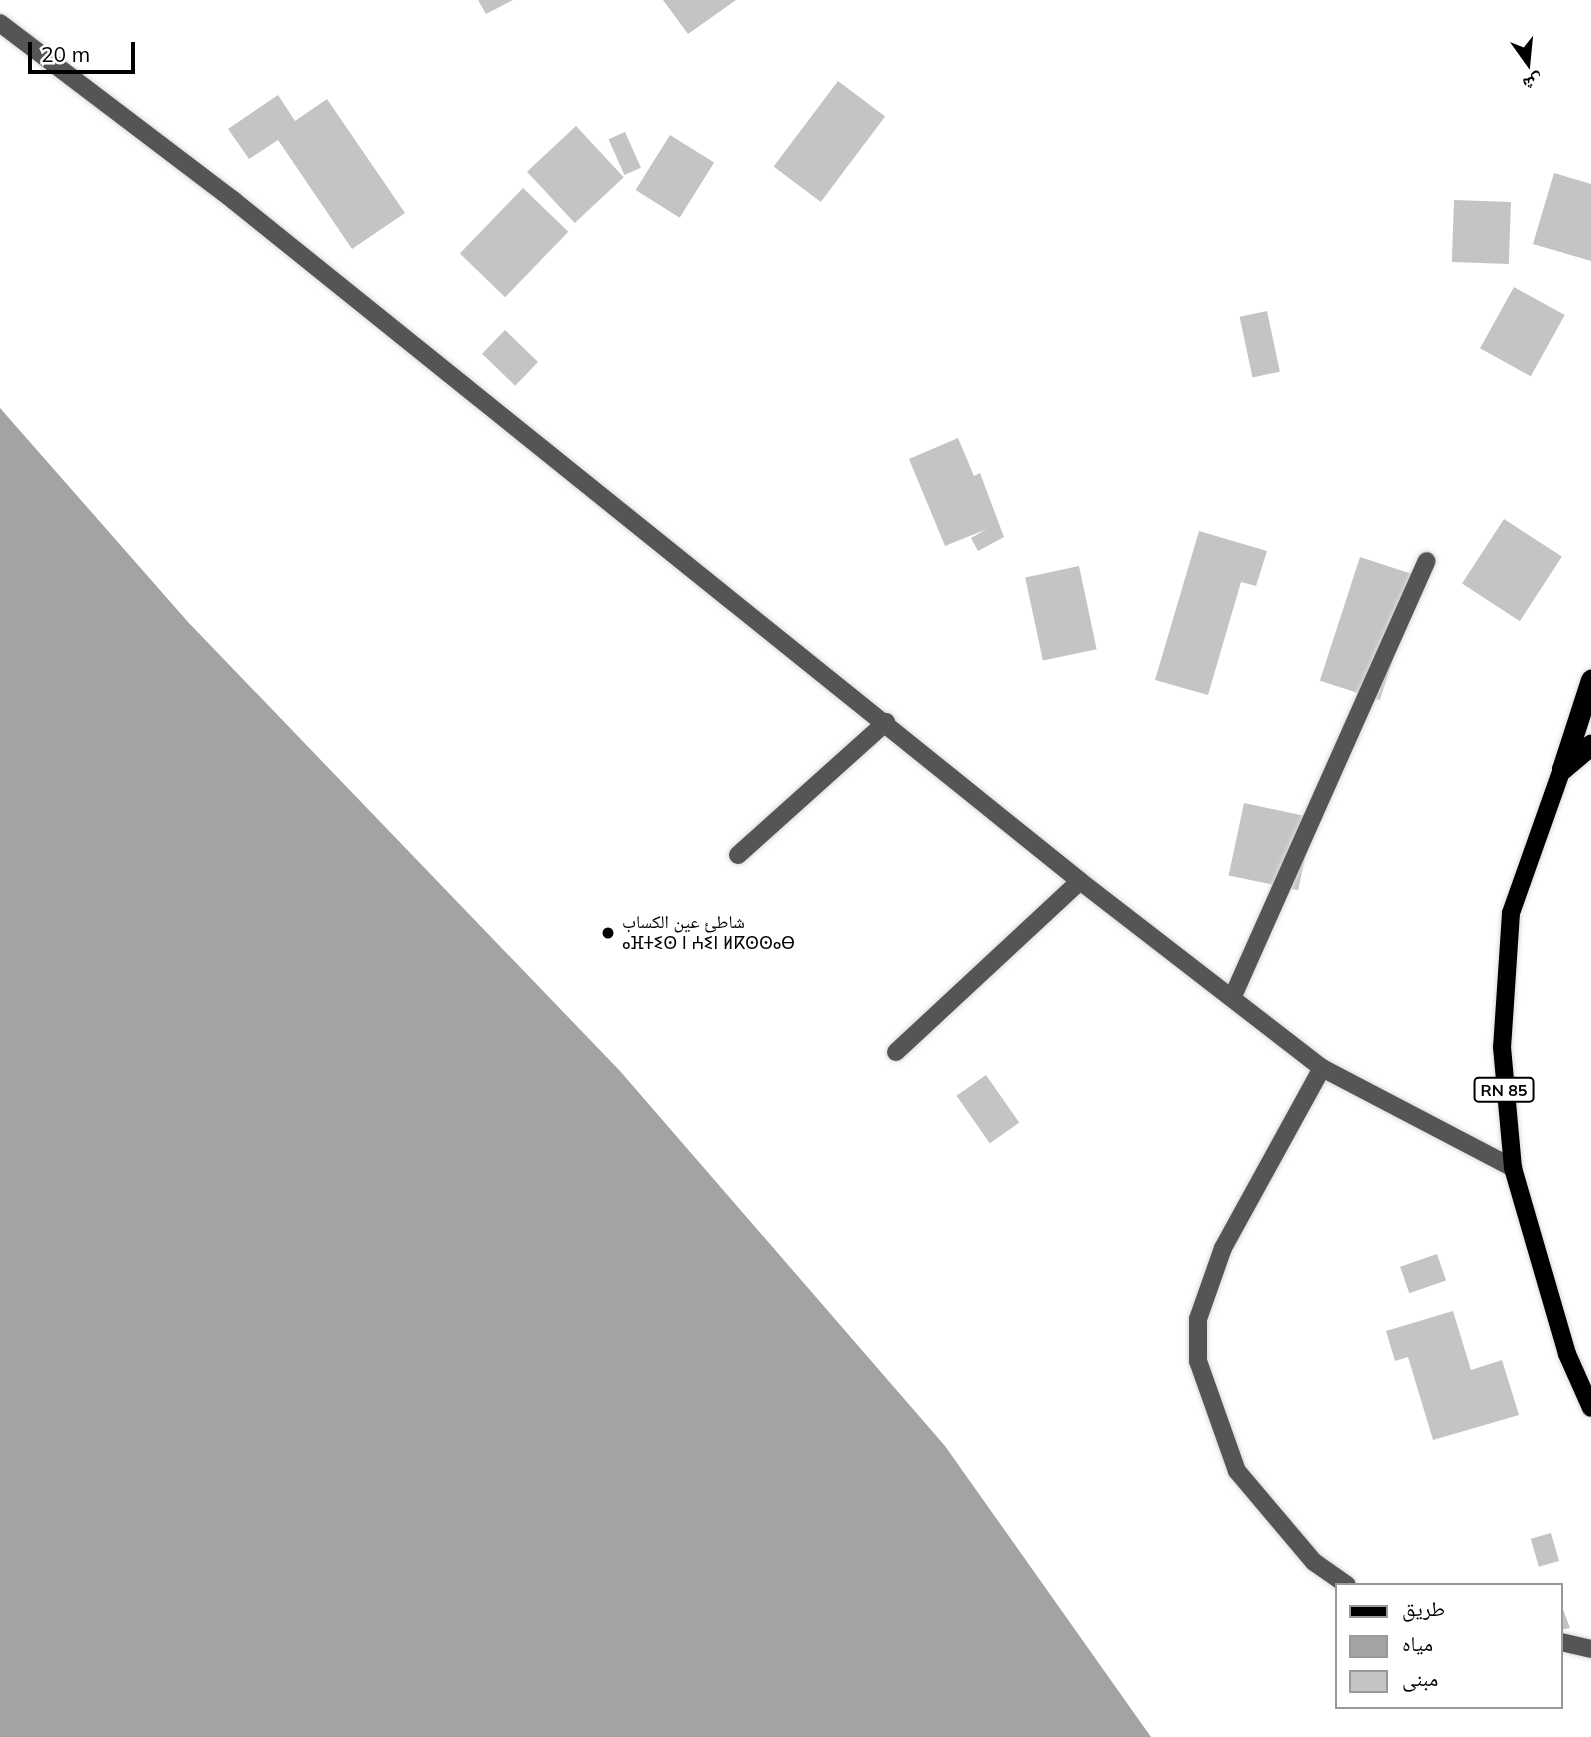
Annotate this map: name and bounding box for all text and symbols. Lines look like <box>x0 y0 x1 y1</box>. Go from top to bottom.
scale bar <box>32 28 138 72</box>
north arrow <box>1493 28 1563 98</box>
text: 20 m <box>41 41 90 67</box>
text: ش <box>1521 69 1546 97</box>
place label: شاطئ عين الكساب ⴰⴼⵜⵉⵙ ⵏ ⵄⵉⵏ ⵍⴽⵙⵙⴰⴱ <box>622 912 795 954</box>
marker: شاطئ عين الكساب ⴰⴼⵜⵉⵙ ⵏ ⵄⵉⵏ ⵍⴽⵙⵙⴰⴱ <box>600 925 616 941</box>
road number: RN 85 <box>1472 1078 1536 1102</box>
legend <box>1336 1583 1563 1709</box>
text: طريق <box>1402 1595 1445 1621</box>
text: مياه <box>1402 1630 1433 1656</box>
text: مبنى <box>1402 1665 1438 1691</box>

